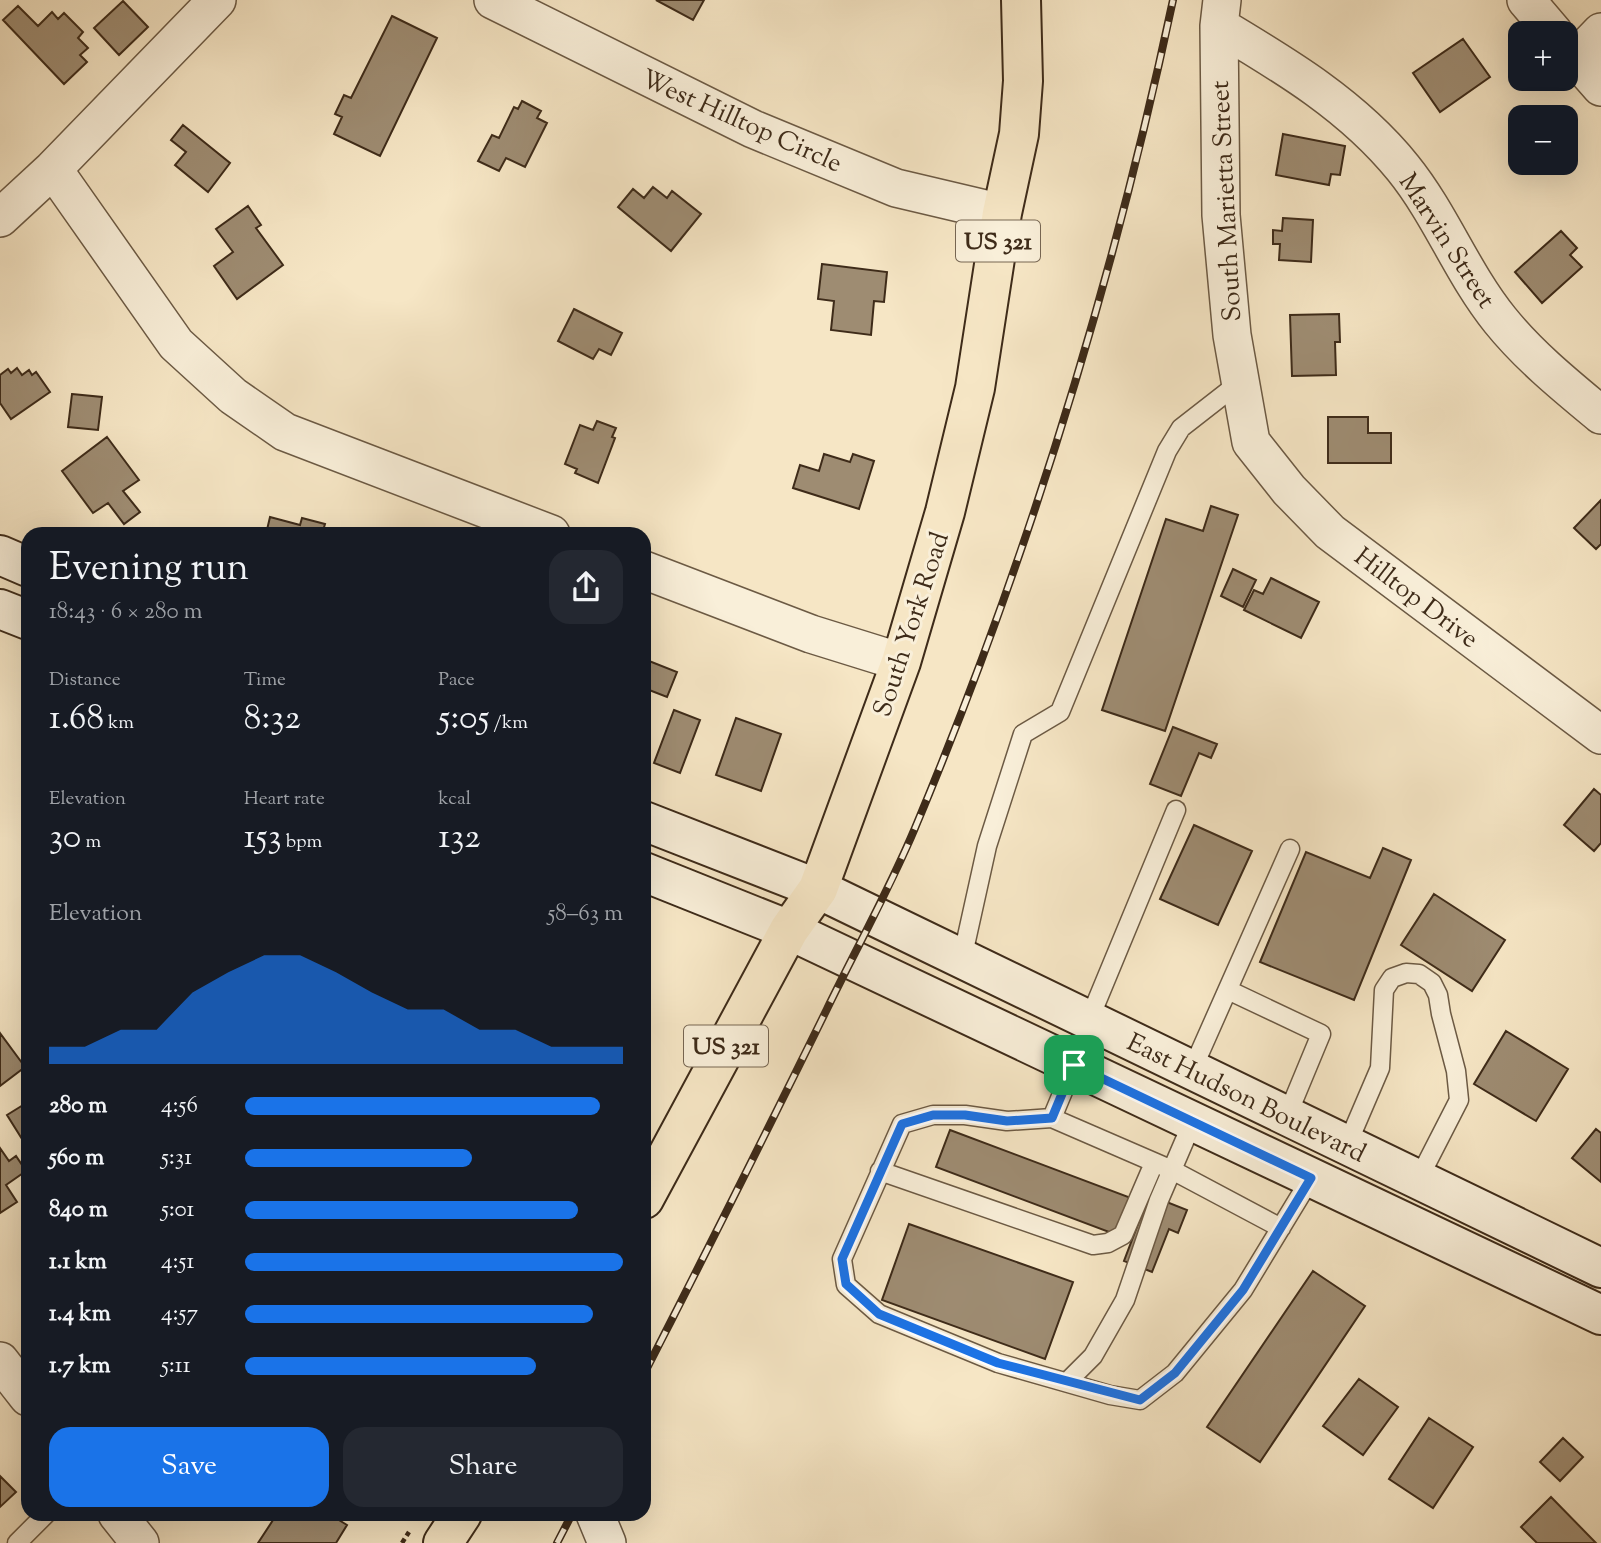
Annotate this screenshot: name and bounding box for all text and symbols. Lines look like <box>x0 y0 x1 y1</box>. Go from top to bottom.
map controls <box>1508 21 1578 175</box>
button: + <box>1508 21 1578 91</box>
street label: West Hilltop Circle <box>635 61 847 183</box>
street label: South Marietta Street <box>1203 79 1252 322</box>
button: − <box>1508 105 1578 175</box>
street label: Marvin Street <box>1388 167 1503 316</box>
road number: US 321 <box>956 221 1040 262</box>
street label: South York Road <box>865 527 960 722</box>
street label: Hilltop Drive <box>1345 540 1486 658</box>
text: Evening run <box>49 543 249 597</box>
button: share <box>549 550 623 624</box>
text: 18:43 · 6 × 280 m <box>49 596 202 629</box>
text: Distance <box>49 667 121 694</box>
text: Time <box>244 667 286 694</box>
text: Pace <box>438 667 475 694</box>
text: 1.68 <box>49 694 104 745</box>
text: 8:32 <box>244 694 301 745</box>
text: 5:05 <box>438 694 490 745</box>
text: km <box>104 710 134 737</box>
text: /km <box>490 710 528 737</box>
text: Elevation <box>49 786 126 813</box>
text: Heart rate <box>244 786 325 813</box>
text: kcal <box>438 786 471 813</box>
text: 30 <box>49 813 81 864</box>
text: 153 <box>244 813 282 864</box>
text: 132 <box>438 813 481 864</box>
text: m <box>81 829 101 856</box>
text: bpm <box>282 829 322 856</box>
text: Elevation <box>49 898 142 931</box>
text: 58–63 m <box>547 898 623 931</box>
street label: East Hudson Boulevard <box>1120 1025 1372 1173</box>
road number: US 321 <box>684 1026 768 1066</box>
pin <box>1044 1035 1104 1095</box>
icon: arrive <box>1055 1046 1093 1084</box>
text: 280 m <box>49 1090 107 1123</box>
text: 4:56 <box>161 1090 198 1123</box>
text: 560 m <box>49 1142 104 1175</box>
text: 5:31 <box>161 1142 192 1175</box>
text: 840 m <box>49 1194 108 1227</box>
text: 5:01 <box>161 1194 194 1227</box>
text: 1.1 km <box>49 1246 107 1279</box>
text: 4:51 <box>161 1246 194 1279</box>
text: 1.4 km <box>49 1298 111 1331</box>
text: 4:57 <box>161 1298 198 1331</box>
text: 1.7 km <box>49 1350 111 1383</box>
text: 5:11 <box>161 1350 191 1383</box>
button: Save <box>49 1427 329 1507</box>
button: Share <box>343 1427 623 1507</box>

